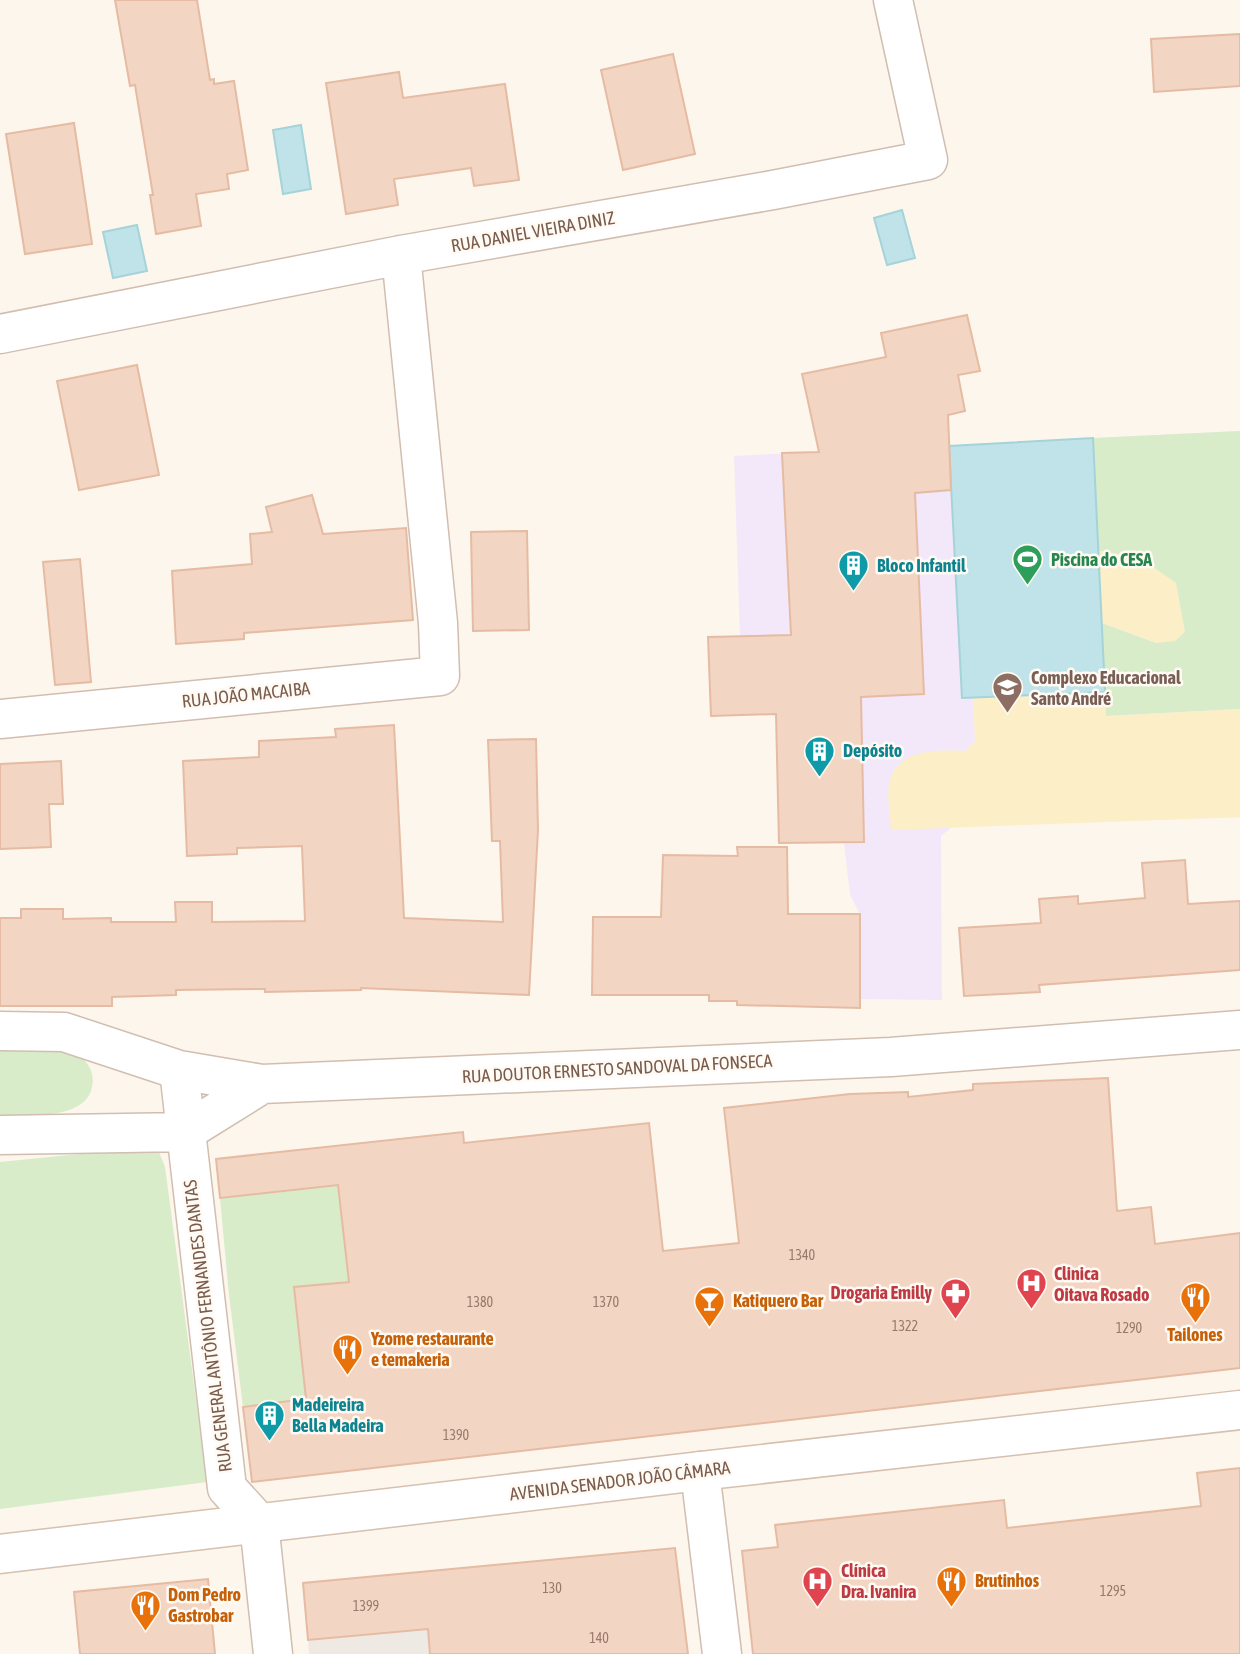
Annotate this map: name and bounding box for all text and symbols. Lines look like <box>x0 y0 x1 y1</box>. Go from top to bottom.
street label: RUA DANIEL VIEIRA DINIZ <box>449 207 617 256</box>
sports icon: Piscina do CESA <box>1011 543 1045 587</box>
building icon: Bloco Infantil <box>837 549 871 593</box>
place label: Piscina do CESA <box>1051 549 1152 570</box>
place label: Bloco Infantil <box>877 555 966 576</box>
place label: Complexo Educacional Santo André <box>1031 667 1181 709</box>
school or university icon: Complexo Educacional Santo André <box>991 671 1025 715</box>
street label: RUA JOÃO MACAIBA <box>181 677 311 712</box>
building icon: Depósito <box>803 734 837 778</box>
place label: Depósito <box>843 740 902 761</box>
street label: RUA DOUTOR ERNESTO SANDOVAL DA FONSECA <box>461 1050 773 1087</box>
street label: RUA GENERAL ANTÔNIO FERNANDES DANTAS <box>179 1178 236 1473</box>
house number: 1340 <box>789 1247 816 1263</box>
place label: Clinica Oitava Rosado <box>1054 1263 1149 1305</box>
hospital icon: Clinica Oitava Rosado <box>1014 1267 1048 1311</box>
pharmacy icon: Drogaria Emilly <box>938 1276 972 1320</box>
restaurant icon: Tailones <box>1178 1280 1212 1324</box>
place label: Drogaria Emilly <box>831 1282 933 1303</box>
bar icon: Katiquero Bar <box>693 1284 727 1328</box>
place label: Katiquero Bar <box>733 1290 824 1311</box>
house number: 1380 <box>467 1294 494 1310</box>
house number: 1370 <box>593 1294 620 1310</box>
house number: 1322 <box>892 1318 918 1334</box>
house number: 1290 <box>1116 1320 1143 1336</box>
place label: Tailones <box>1167 1324 1223 1345</box>
place label: Yzome restaurante e temakeria <box>370 1328 494 1370</box>
restaurant icon: Yzome restaurante e temakeria <box>331 1332 365 1376</box>
place label: Madeireira Bella Madeira <box>292 1394 384 1436</box>
building icon: Madeireira Bella Madeira <box>252 1398 286 1442</box>
house number: 1390 <box>443 1427 470 1443</box>
street label: AVENIDA SENADOR JOÃO CÂMARA <box>509 1457 732 1504</box>
place label: Clínica Dra. Ivanira <box>841 1560 916 1602</box>
hospital icon: Clínica Dra. Ivanira <box>801 1564 835 1608</box>
restaurant icon: Brutinhos <box>935 1564 969 1608</box>
place label: Brutinhos <box>975 1570 1040 1591</box>
house number: 130 <box>542 1580 562 1596</box>
house number: 1295 <box>1100 1583 1126 1599</box>
place label: Dom Pedro Gastrobar <box>168 1584 241 1626</box>
restaurant icon: Dom Pedro Gastrobar <box>128 1588 162 1632</box>
house number: 1399 <box>353 1598 379 1614</box>
house number: 140 <box>589 1630 609 1646</box>

